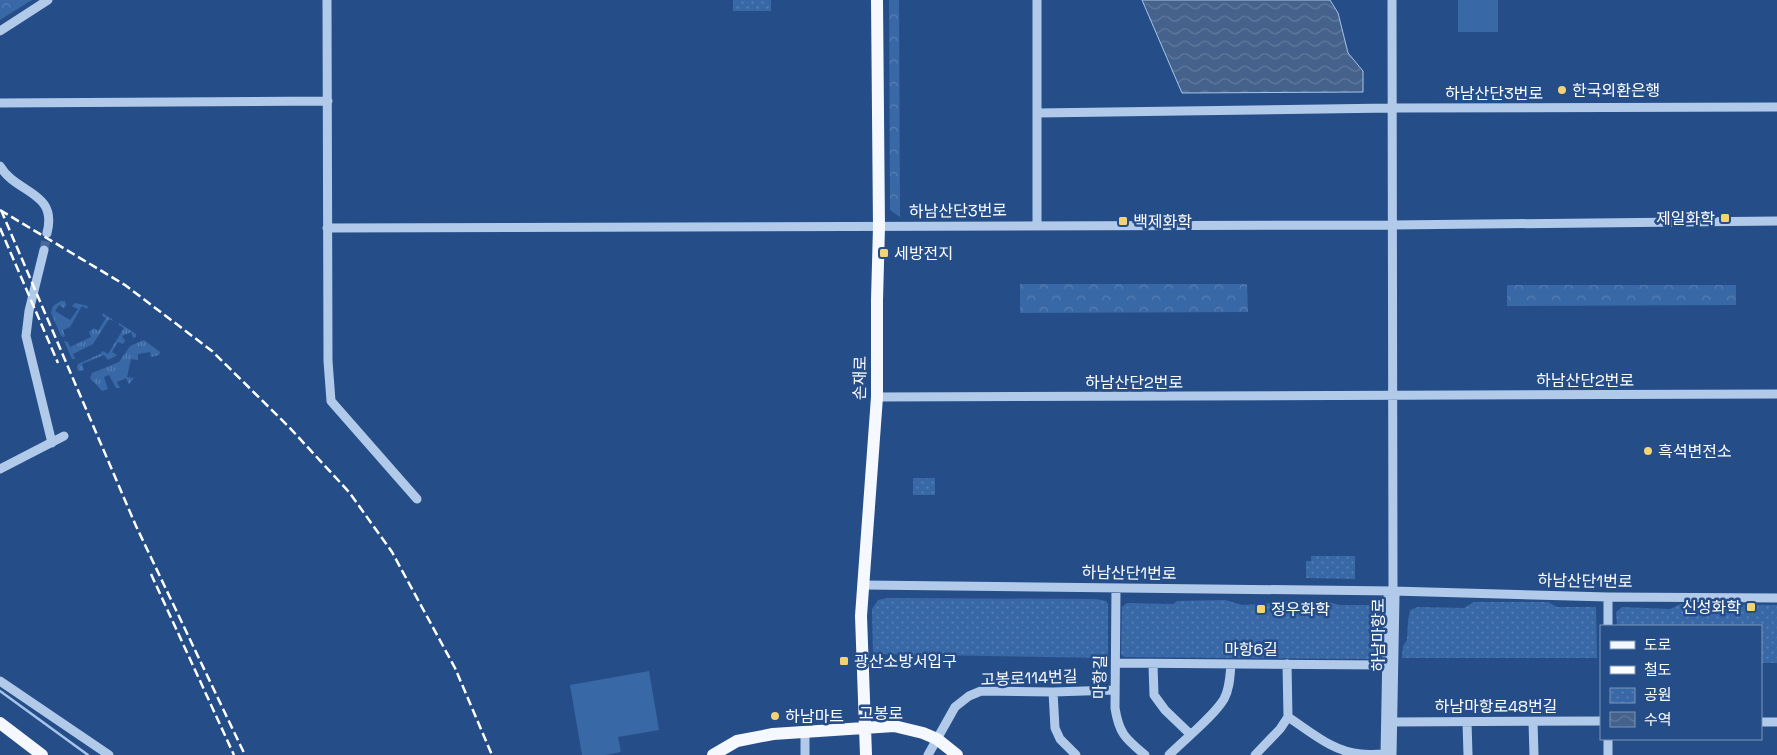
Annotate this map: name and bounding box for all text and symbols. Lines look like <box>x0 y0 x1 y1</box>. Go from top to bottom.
place label: 한국외환은행 <box>1572 80 1660 101</box>
street label: 하남산단3번로 <box>1445 83 1543 104</box>
marker: 한국외환은행 <box>1556 84 1568 96</box>
street label: 하남산단3번로 <box>909 200 1007 222</box>
place label: 제일화학 <box>1656 208 1715 229</box>
place label: 백제화학 <box>1133 211 1192 232</box>
marker: 제일화학 <box>1719 212 1731 224</box>
marker: 백제화학 <box>1117 215 1129 227</box>
place label: 세방전지 <box>894 243 953 264</box>
marker: 세방전지 <box>878 247 890 259</box>
street label: 손재로 <box>849 355 871 400</box>
street label: 하남산단2번로 <box>1536 370 1634 391</box>
street label: 하남산단2번로 <box>1085 372 1183 393</box>
place label: 흑석변전소 <box>1658 441 1732 462</box>
marker: 흑석변전소 <box>1642 445 1654 457</box>
street label: 하남산단1번로 <box>1081 562 1177 584</box>
street label: 하남산단1번로 <box>1537 570 1633 592</box>
place label: 신성화학 <box>1682 597 1741 618</box>
street label: 하남마항로 <box>1368 598 1389 672</box>
place label: 정우화학 <box>1271 599 1330 620</box>
marker: 신성화학 <box>1745 601 1757 613</box>
marker: 정우화학 <box>1255 603 1267 615</box>
legend <box>1600 625 1762 740</box>
text: 도로 <box>1644 635 1672 654</box>
street label: 마항6길 <box>1224 639 1278 660</box>
place label: 광산소방서입구 <box>854 651 957 672</box>
marker: 광산소방서입구 <box>838 655 850 667</box>
street label: 마항길 <box>1089 655 1111 699</box>
text: 철도 <box>1644 660 1672 679</box>
street label: 고봉로114번길 <box>980 666 1078 690</box>
text: 공원 <box>1644 685 1672 704</box>
street label: 하남마항로48번길 <box>1434 696 1558 717</box>
street label: 고봉로 <box>859 703 903 724</box>
place label: 하남마트 <box>785 706 844 727</box>
marker: 하남마트 <box>769 710 781 722</box>
text: 수역 <box>1644 710 1672 729</box>

